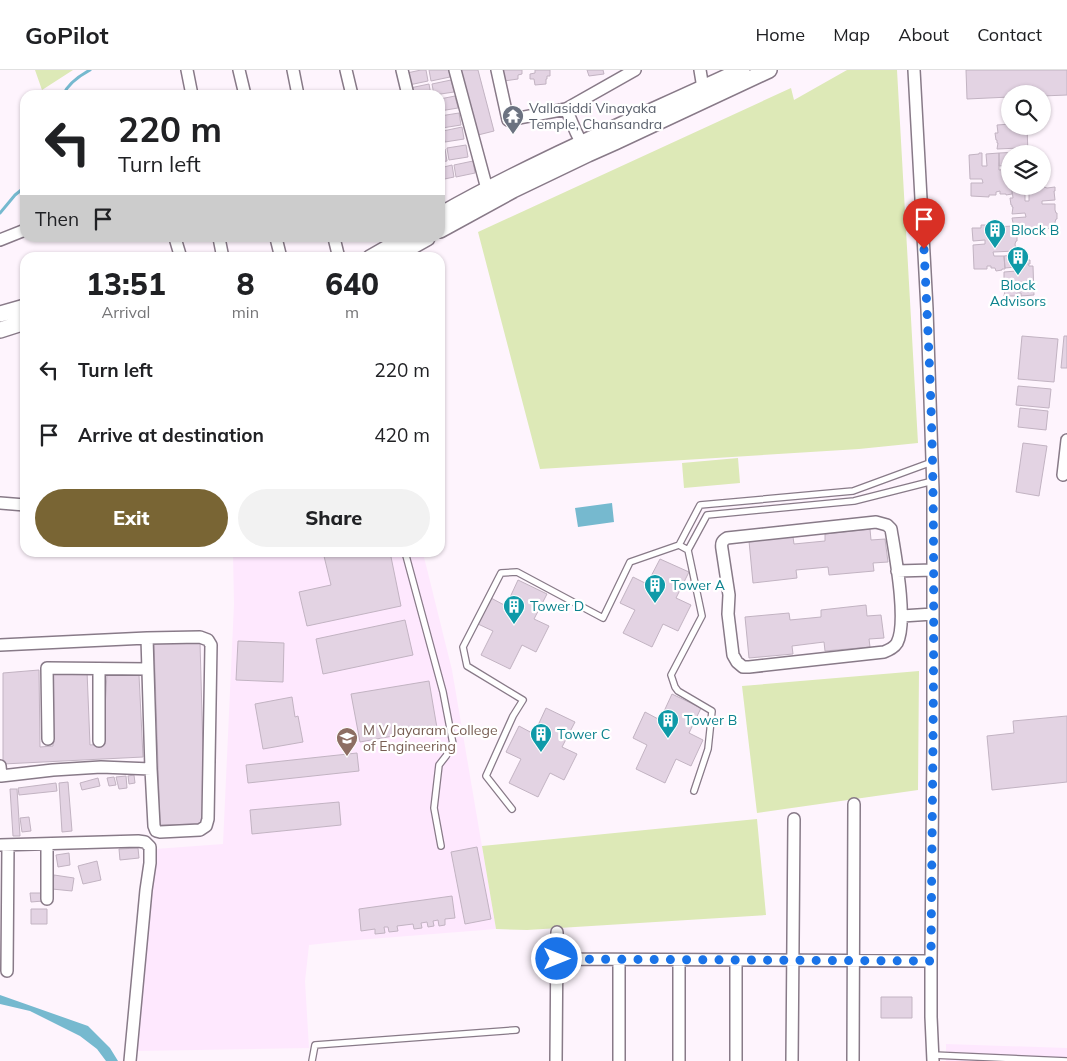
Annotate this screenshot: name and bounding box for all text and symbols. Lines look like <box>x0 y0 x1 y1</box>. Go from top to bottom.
text: GoPilot <box>25 20 109 50</box>
text: Home <box>755 23 805 46</box>
text: Map <box>833 23 870 46</box>
text: About <box>898 23 949 46</box>
text: Contact <box>977 23 1042 46</box>
map controls <box>1001 85 1051 195</box>
button: search <box>1001 85 1051 135</box>
place label: Vallasiddi Vinayaka Temple, Chansandra <box>529 99 662 133</box>
temple icon: Vallasiddi Vinayaka Temple, Chansandra <box>501 104 525 135</box>
text: 220 m <box>118 107 222 151</box>
icon: left <box>35 110 100 175</box>
button: layers <box>1001 145 1051 195</box>
text: Turn left <box>118 150 201 178</box>
pin <box>903 198 945 249</box>
icon: arrive <box>89 205 117 233</box>
icon: arrive <box>910 205 938 233</box>
text: Then <box>35 207 79 231</box>
building icon: Block B <box>983 218 1007 249</box>
place label: Block B <box>1011 221 1059 239</box>
building icon: Block Advisors <box>1006 245 1030 276</box>
text: 13:51 <box>86 265 166 303</box>
text: 8 <box>236 265 254 303</box>
text: 640 <box>325 265 379 303</box>
place label: Block Advisors <box>990 276 1046 310</box>
text: Arrival <box>101 302 150 322</box>
text: min <box>232 302 259 322</box>
text: m <box>345 302 359 322</box>
icon: left <box>35 356 63 384</box>
text: Turn left <box>78 358 153 382</box>
text: 220 m <box>374 358 430 382</box>
icon: arrive <box>35 421 63 449</box>
text: Arrive at destination <box>78 423 264 447</box>
text: 420 m <box>374 423 430 447</box>
button: Exit <box>35 489 228 547</box>
button: Share <box>238 489 430 547</box>
building icon: Tower A <box>643 573 667 604</box>
place label: Tower A <box>671 576 726 594</box>
building icon: Tower D <box>502 594 526 625</box>
place label: Tower D <box>530 597 584 615</box>
building icon: Tower B <box>656 708 680 739</box>
place label: Tower B <box>684 711 737 729</box>
place label: M V Jayaram College of Engineering <box>363 721 498 755</box>
building icon: Tower C <box>529 722 553 753</box>
place label: Tower C <box>557 725 610 743</box>
school or university icon: M V Jayaram College of Engineering <box>335 726 359 757</box>
position arrow <box>530 932 582 984</box>

